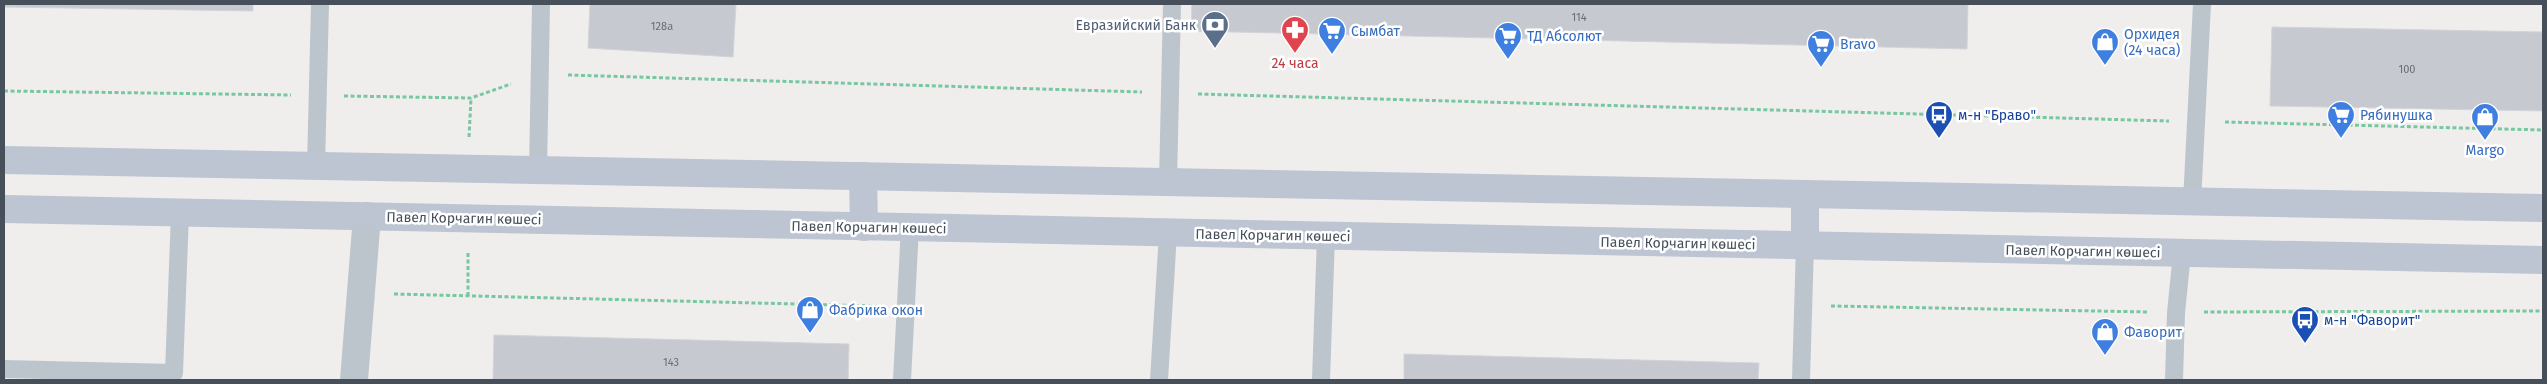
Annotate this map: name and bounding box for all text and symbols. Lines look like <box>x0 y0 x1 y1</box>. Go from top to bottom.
bank icon: Евразийский Банк <box>1200 10 1230 49</box>
house number: 114 <box>1571 11 1587 24</box>
pharmacy icon: 24 часа <box>1280 15 1310 54</box>
supermarket icon: Сымбат <box>1317 16 1347 55</box>
place label: Евразийский Банк <box>1075 17 1197 34</box>
house number: 128а <box>651 20 673 33</box>
supermarket icon: ТД Абсолют <box>1493 21 1523 60</box>
place label: Сымбат <box>1351 23 1401 40</box>
place label: Орхидея (24 часа) <box>2124 26 2180 59</box>
shop icon: Орхидея (24 часа) <box>2090 27 2120 66</box>
place label: ТД Абсолют <box>1527 28 1602 45</box>
supermarket icon: Bravo <box>1806 29 1836 68</box>
place label: Bravo <box>1840 36 1876 53</box>
place label: 24 часа <box>1271 55 1319 72</box>
house number: 100 <box>2398 63 2416 76</box>
bus stop icon: м-н "Браво" <box>1924 100 1954 139</box>
supermarket icon: Рябинушка <box>2326 100 2356 139</box>
shop icon: Margo <box>2470 102 2500 141</box>
place label: м-н "Браво" <box>1958 107 2036 124</box>
place label: Рябинушка <box>2360 107 2433 124</box>
place label: Margo <box>2466 142 2504 159</box>
street label: Павел Корчагин көшесі <box>386 209 542 228</box>
street label: Павел Корчагин көшесі <box>791 218 947 237</box>
street label: Павел Корчагин көшесі <box>1195 226 1351 245</box>
street label: Павел Корчагин көшесі <box>1600 234 1756 253</box>
street label: Павел Корчагин көшесі <box>2005 242 2161 261</box>
shop icon: Фабрика окон <box>795 295 825 334</box>
place label: Фабрика окон <box>829 302 923 319</box>
bus stop icon: м-н "Фаворит" <box>2290 305 2320 344</box>
place label: м-н "Фаворит" <box>2324 312 2420 329</box>
shop icon: Фаворит <box>2090 317 2120 356</box>
place label: Фаворит <box>2124 324 2183 341</box>
house number: 143 <box>663 356 679 369</box>

